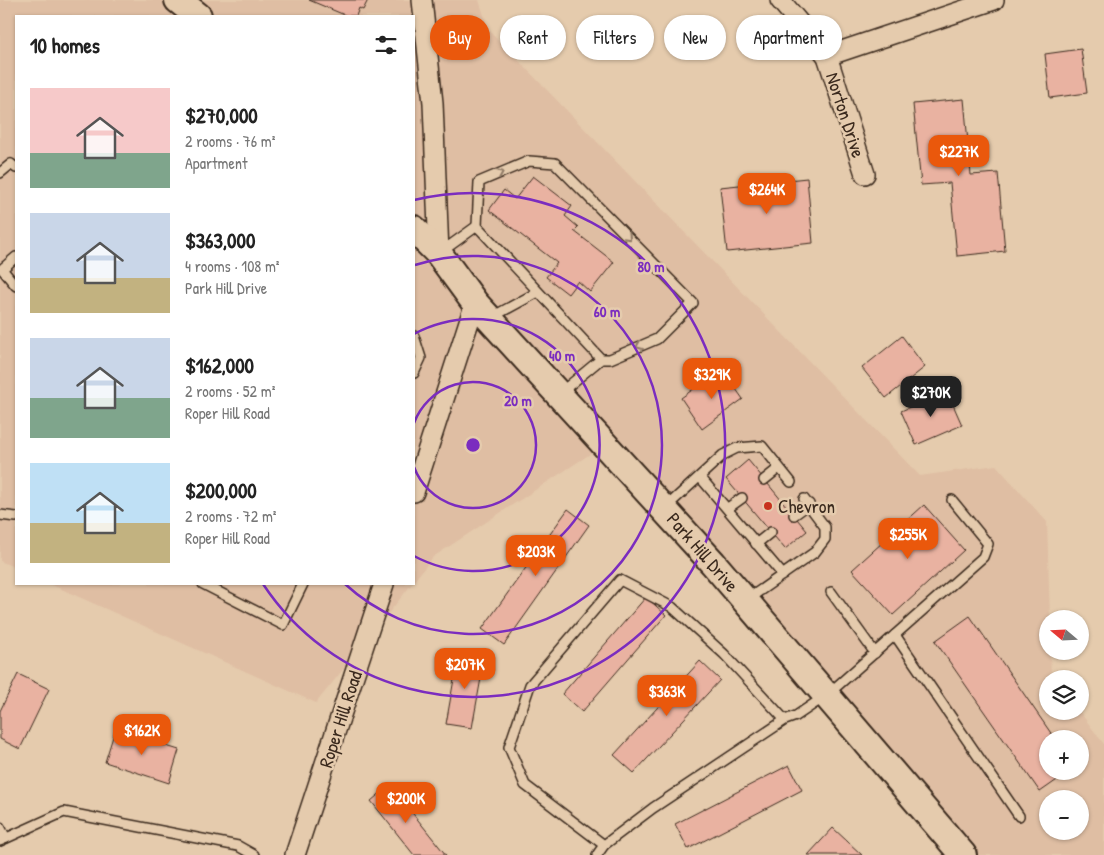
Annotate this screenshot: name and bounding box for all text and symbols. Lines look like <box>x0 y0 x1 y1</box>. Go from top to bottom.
chip: Buy <box>430 15 490 60</box>
chip: Rent <box>500 15 566 60</box>
chip: Filters <box>576 15 654 60</box>
chip: New <box>664 15 726 60</box>
chip: Apartment <box>736 15 842 60</box>
text: 10 homes <box>30 31 100 60</box>
icon: filters <box>372 31 400 59</box>
street label: Norton Drive <box>820 69 872 161</box>
text: $270,000 <box>185 101 258 130</box>
icon: home <box>70 108 130 168</box>
text: 2 rooms · 76 m² <box>185 130 275 152</box>
pin: $227K <box>924 134 994 177</box>
text: $227K <box>939 140 979 162</box>
text: Apartment <box>185 152 248 174</box>
one-way arrow <box>495 169 504 180</box>
pin: $264K <box>732 172 802 215</box>
text: $264K <box>749 178 785 200</box>
text: $363,000 <box>185 226 255 255</box>
one-way arrow <box>622 232 631 241</box>
icon: home <box>70 233 130 293</box>
text: 4 rooms · 108 m² <box>185 255 279 277</box>
text: 80 m <box>638 256 664 277</box>
text: Park Hill Drive <box>185 277 267 299</box>
text: 60 m <box>594 301 620 322</box>
one-way arrow <box>635 340 644 351</box>
text: 40 m <box>549 345 575 366</box>
text: $162,000 <box>185 351 254 380</box>
icon: home <box>70 358 130 418</box>
pin: $329K <box>677 358 747 400</box>
text: $329K <box>693 363 731 385</box>
pin: $270K <box>896 376 966 418</box>
text: 2 rooms · 52 m² <box>185 380 275 402</box>
text: $270K <box>911 381 951 403</box>
text: 20 m <box>504 390 532 411</box>
text: Roper Hill Road <box>185 402 270 424</box>
centre of rings <box>464 436 482 454</box>
text: $200,000 <box>185 476 257 505</box>
icon: home <box>70 483 130 543</box>
place label: Chevron <box>778 493 835 519</box>
marker: Chevron <box>762 500 774 512</box>
text: 2 rooms · 72 m² <box>185 505 276 527</box>
street label: Park Hill Drive <box>661 507 745 598</box>
pin: $255K <box>873 518 943 560</box>
text: $255K <box>889 523 927 545</box>
text: Roper Hill Road <box>185 527 270 549</box>
pin: $203K <box>501 534 571 577</box>
text: $203K <box>517 540 555 562</box>
north arrow <box>1039 610 1089 660</box>
map controls <box>1039 610 1089 840</box>
pin: $207K <box>430 648 500 690</box>
text: $207K <box>445 653 485 675</box>
street label: Roper Hill Road <box>312 667 368 771</box>
button: layers <box>1039 670 1089 720</box>
pin: $363K <box>632 674 702 717</box>
text: $363K <box>648 680 686 702</box>
pin: $162K <box>107 714 177 756</box>
text: $162K <box>124 719 160 741</box>
button: + <box>1039 730 1089 780</box>
pin: $200K <box>371 782 441 824</box>
text: $200K <box>387 787 425 809</box>
button: − <box>1039 790 1089 840</box>

